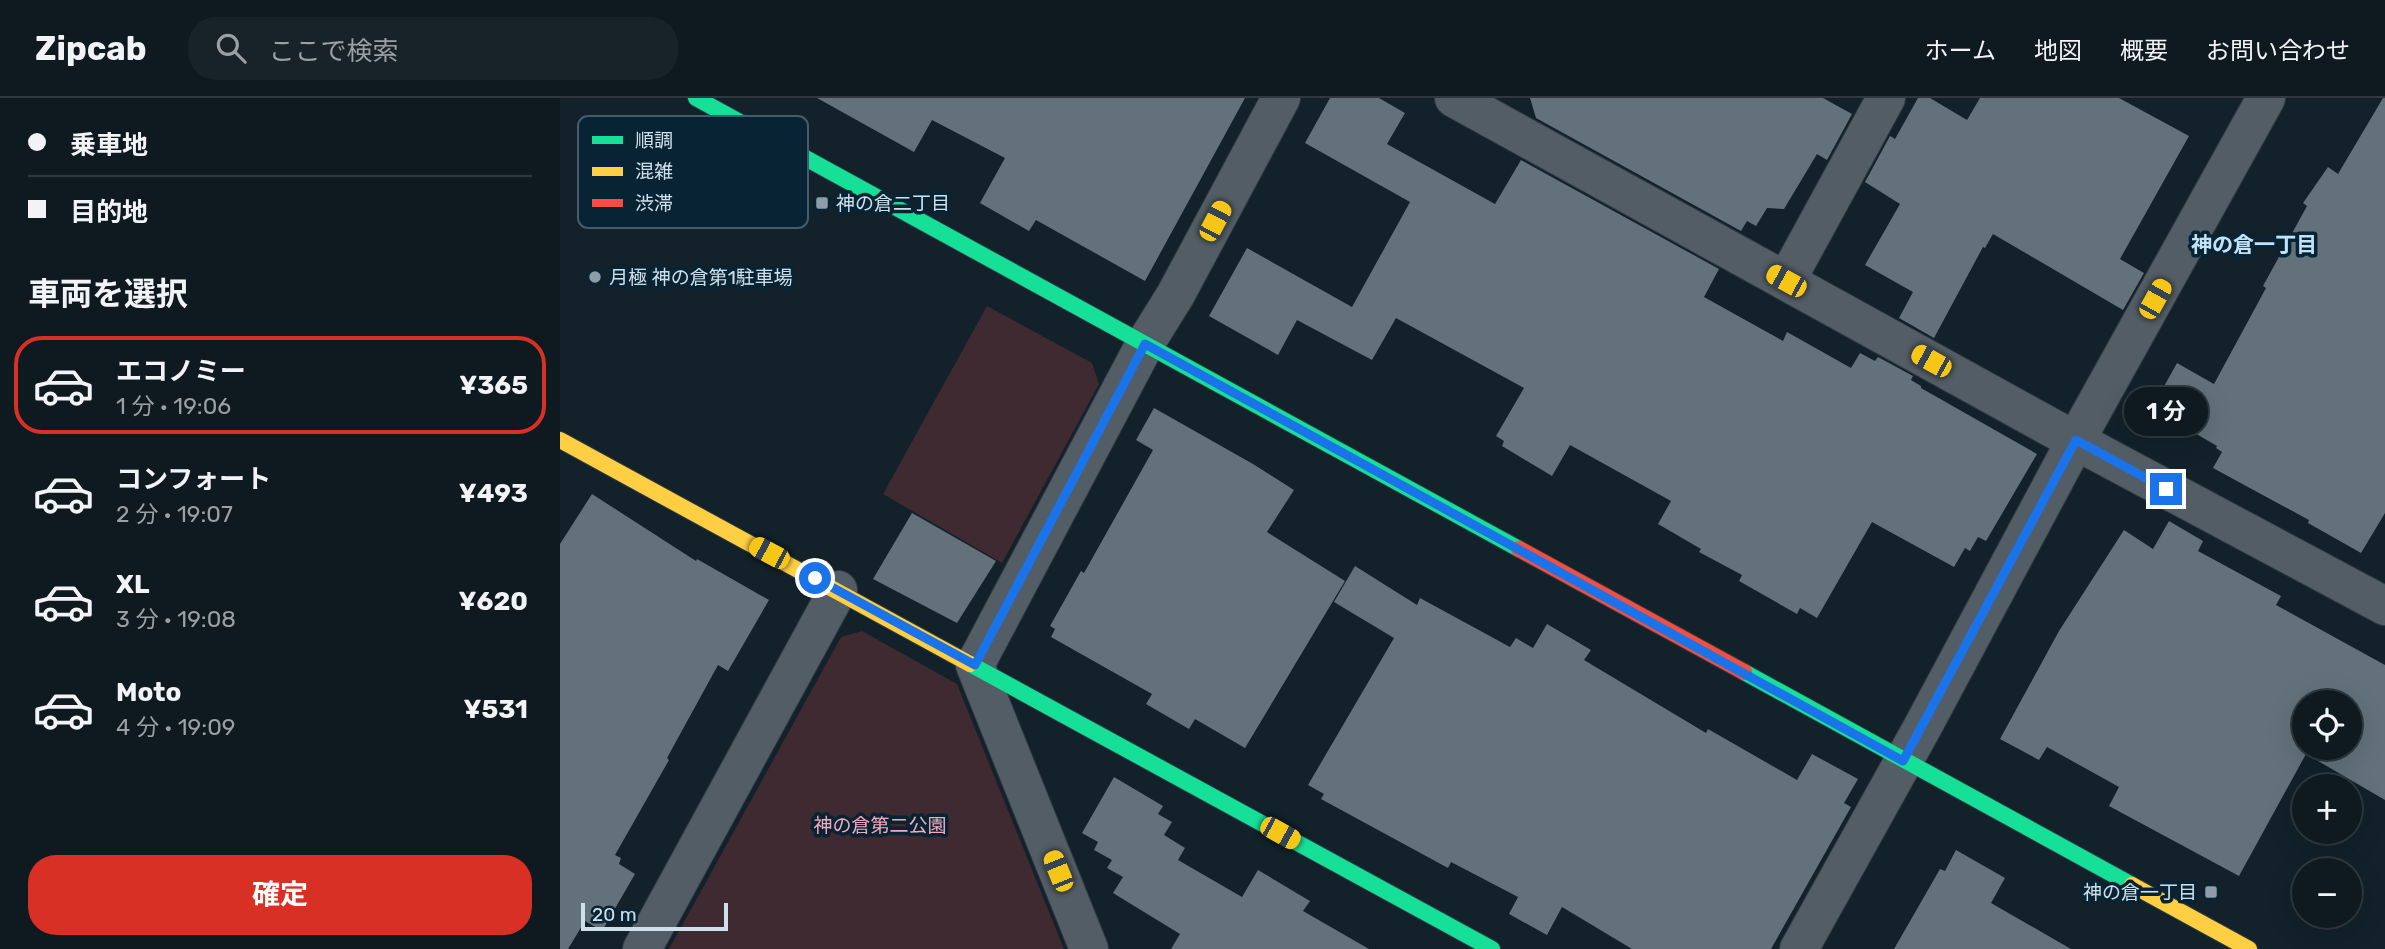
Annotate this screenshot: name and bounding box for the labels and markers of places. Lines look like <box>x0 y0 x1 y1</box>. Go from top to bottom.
place label: 神の倉二丁目 <box>836 192 950 215</box>
marker: 神の倉二丁目 <box>814 195 830 211</box>
place label: 月極 神の倉第1駐車場 <box>609 266 793 289</box>
marker: 月極 神の倉第1駐車場 <box>587 269 603 285</box>
place label: 神の倉一丁目 <box>2083 881 2197 904</box>
marker: 神の倉一丁目 <box>2203 884 2219 900</box>

